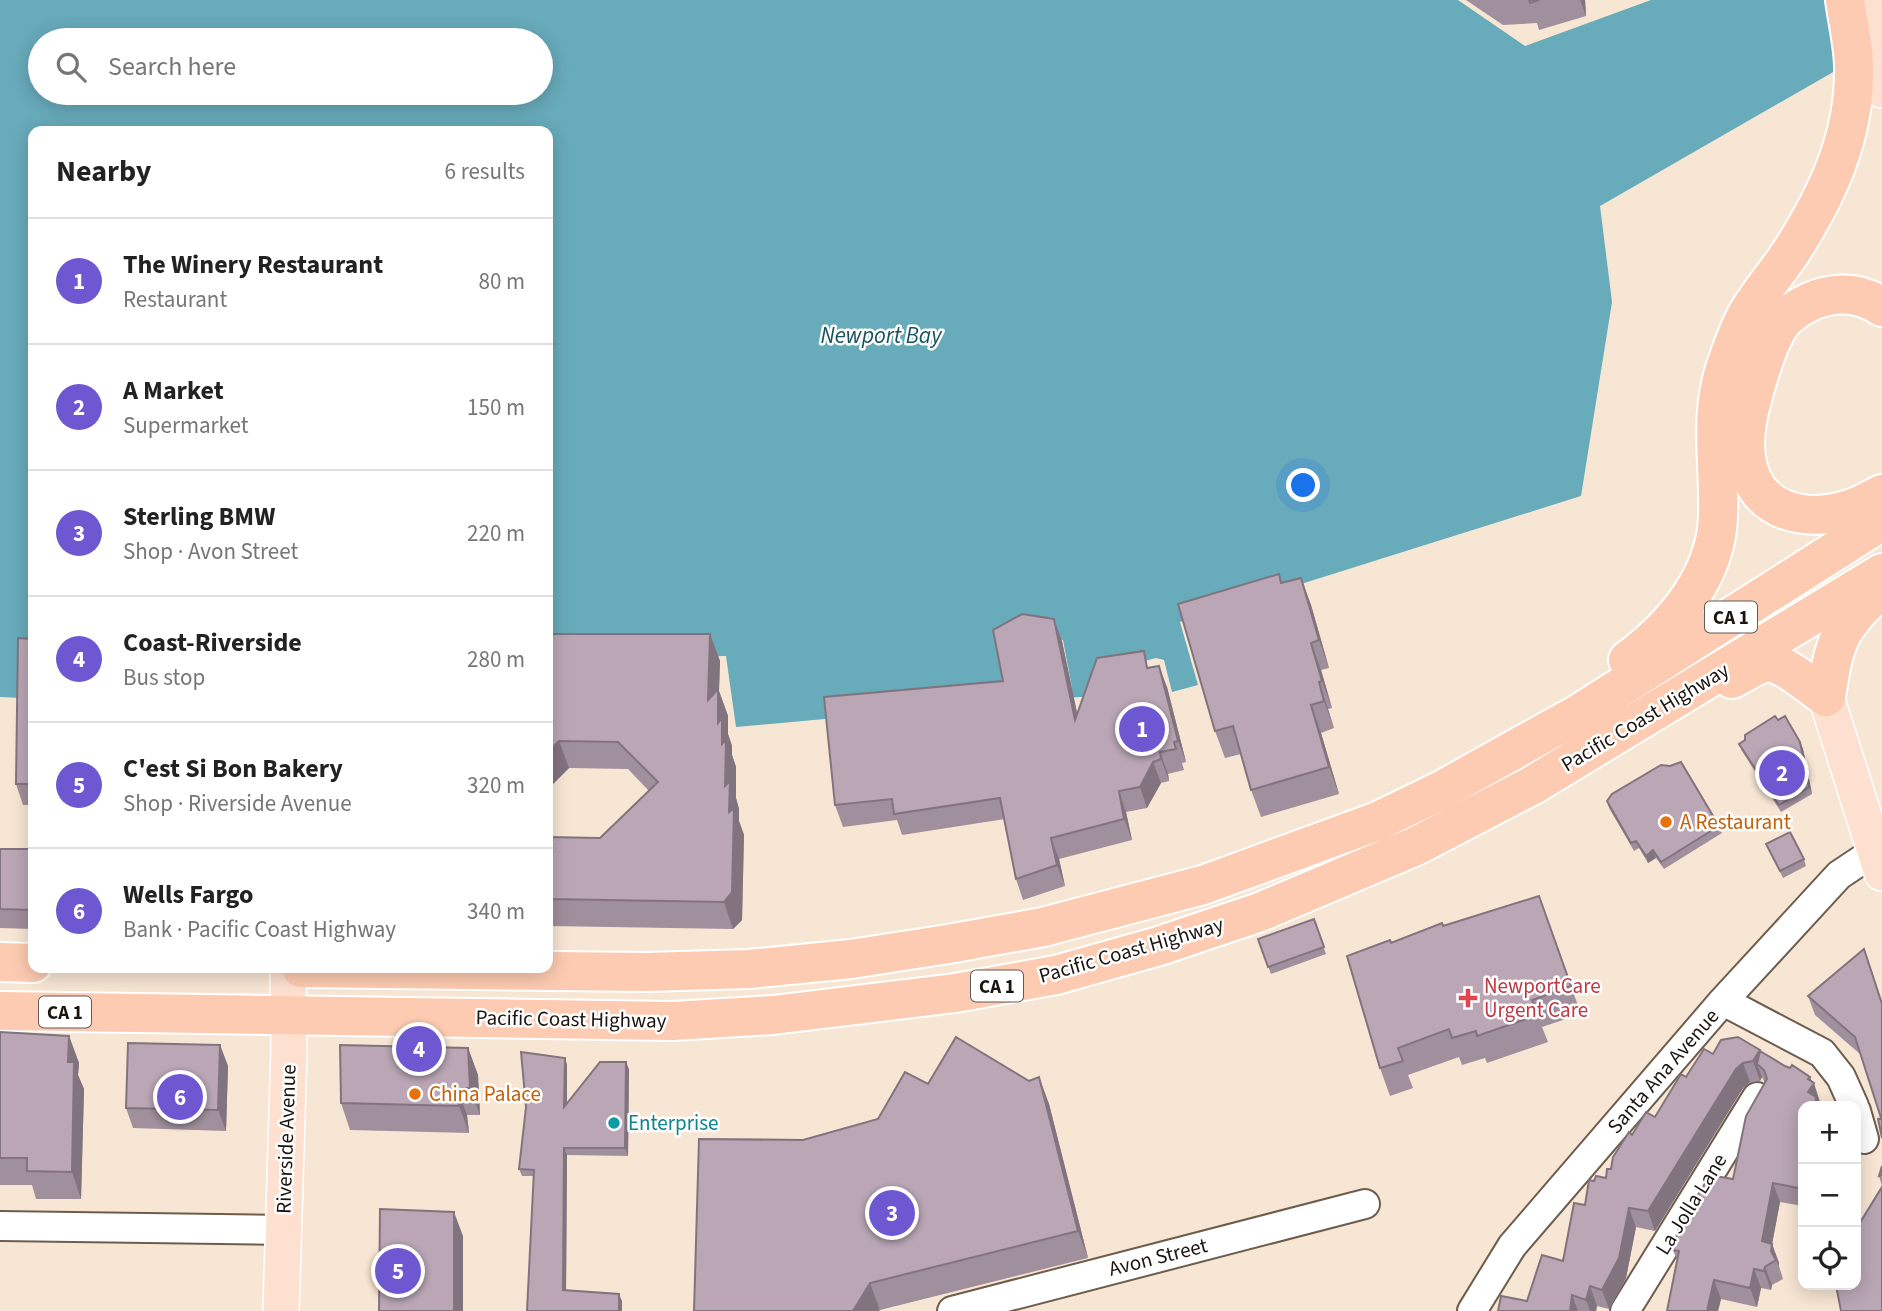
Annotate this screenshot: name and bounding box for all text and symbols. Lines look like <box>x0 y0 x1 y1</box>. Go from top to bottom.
search box <box>28 28 553 105</box>
icon: search <box>52 48 90 86</box>
text: Search here <box>108 48 236 85</box>
text: Nearby <box>56 150 151 193</box>
text: 6 results <box>445 155 525 188</box>
text: The Winery Restaurant <box>123 246 383 283</box>
text: 1 <box>73 265 85 298</box>
text: 80 m <box>478 265 525 298</box>
text: Restaurant <box>123 283 227 316</box>
water label: Newport Bay <box>821 319 943 352</box>
text: A Market <box>123 372 224 409</box>
text: 2 <box>73 391 85 424</box>
text: 150 m <box>467 391 525 424</box>
text: Supermarket <box>123 409 249 442</box>
your location <box>1286 468 1320 502</box>
text: Sterling BMW <box>123 498 275 535</box>
text: 3 <box>73 517 85 550</box>
text: 220 m <box>467 517 525 550</box>
text: Shop · Avon Street <box>123 535 298 568</box>
road number: CA 1 <box>1705 602 1757 632</box>
text: Coast-Riverside <box>123 624 302 661</box>
text: 4 <box>73 643 85 676</box>
text: 280 m <box>467 643 525 676</box>
street label: Pacific Coast Highway <box>1555 655 1735 779</box>
text: Bus stop <box>123 661 205 694</box>
pin: 1 <box>1119 703 1165 755</box>
pin: 2 <box>1759 747 1805 799</box>
text: C'est Si Bon Bakery <box>123 750 343 787</box>
text: 5 <box>73 769 85 802</box>
text: 320 m <box>467 769 525 802</box>
text: Shop · Riverside Avenue <box>123 787 352 820</box>
place label: A Restaurant <box>1680 807 1791 837</box>
marker: A Restaurant <box>1658 814 1674 830</box>
text: Wells Fargo <box>123 876 253 913</box>
text: 6 <box>73 895 85 928</box>
text: 340 m <box>467 895 525 928</box>
street label: Pacific Coast Highway <box>1035 909 1227 991</box>
text: Bank · Pacific Coast Highway <box>123 913 396 946</box>
road number: CA 1 <box>971 970 1023 1002</box>
place label: NewportCare Urgent Care <box>1484 971 1601 1025</box>
marker: NewportCare Urgent Care <box>1458 988 1478 1008</box>
road number: CA 1 <box>39 996 91 1028</box>
street label: Pacific Coast Highway <box>475 1002 667 1036</box>
street label: Santa Ana Avenue <box>1600 1002 1726 1140</box>
pin: 4 <box>396 1023 442 1075</box>
street label: Riverside Avenue <box>268 1064 304 1214</box>
pin: 6 <box>157 1071 203 1123</box>
place label: China Palace <box>429 1079 541 1109</box>
marker: China Palace <box>407 1086 423 1102</box>
map controls <box>1798 1101 1861 1290</box>
button: + <box>1798 1101 1861 1164</box>
place label: Enterprise <box>628 1108 718 1138</box>
marker: Enterprise <box>606 1115 622 1131</box>
street label: La Jolla Lane <box>1648 1147 1734 1261</box>
button: − <box>1798 1164 1861 1227</box>
pin: 3 <box>869 1187 915 1239</box>
button: locate <box>1798 1227 1861 1290</box>
street label: Avon Street <box>1106 1230 1210 1284</box>
pin: 5 <box>375 1245 421 1297</box>

